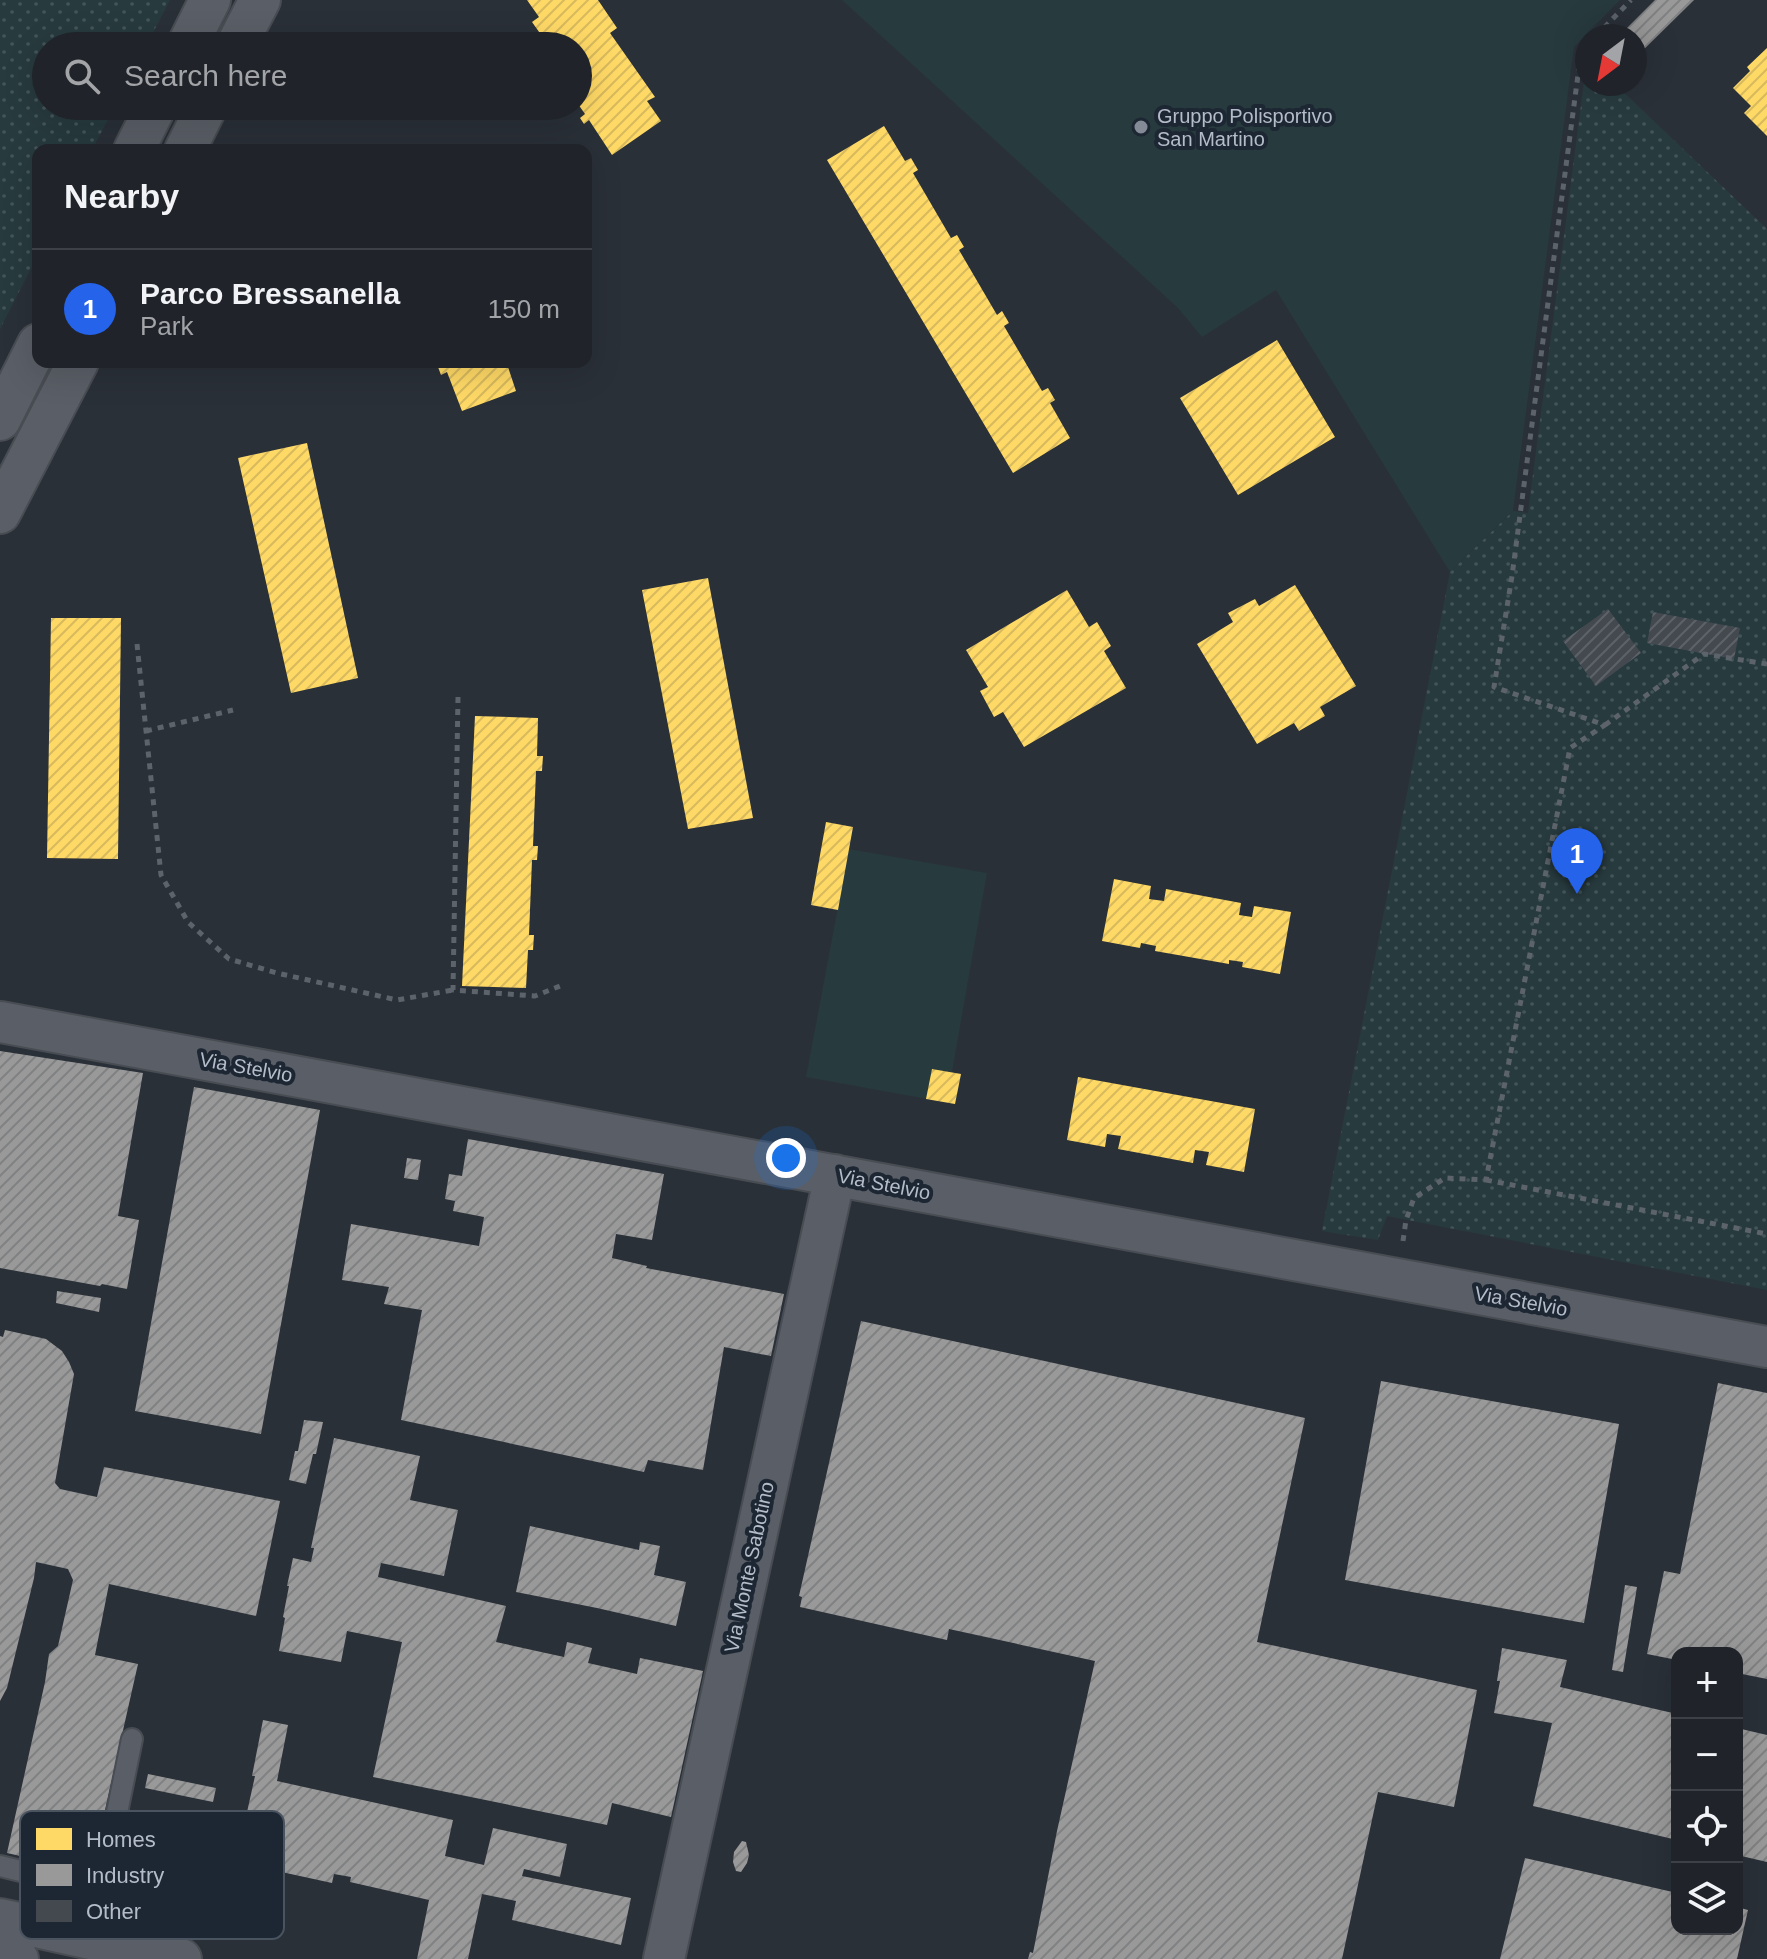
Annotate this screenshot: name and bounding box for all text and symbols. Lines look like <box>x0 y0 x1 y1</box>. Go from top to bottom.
north arrow <box>1575 24 1647 96</box>
search box <box>32 32 592 120</box>
icon: search <box>60 54 104 98</box>
text: Search here <box>124 59 287 92</box>
place label: Gruppo Polisportivo San Martino <box>1157 105 1333 150</box>
marker: Gruppo Polisportivo San Martino <box>1132 118 1150 136</box>
text: Nearby <box>64 177 179 215</box>
text: Parco Bressanella <box>140 277 400 310</box>
text: 1 <box>83 294 97 324</box>
text: 150 m <box>488 294 560 324</box>
text: Park <box>140 311 193 341</box>
pin: 1 <box>1551 828 1603 894</box>
street label: Via Stelvio <box>198 1048 294 1086</box>
your location <box>766 1138 806 1178</box>
street label: Via Stelvio <box>836 1164 932 1204</box>
street label: Via Stelvio <box>1473 1282 1569 1320</box>
street label: Via Monte Sabotino <box>720 1480 778 1654</box>
map controls <box>1671 1647 1743 1935</box>
button: + <box>1671 1647 1743 1719</box>
button: − <box>1671 1719 1743 1791</box>
button: locate <box>1671 1791 1743 1863</box>
legend <box>20 1811 284 1939</box>
text: Homes <box>86 1827 156 1852</box>
text: Industry <box>86 1863 164 1888</box>
button: layers <box>1671 1863 1743 1935</box>
text: Other <box>86 1899 141 1924</box>

